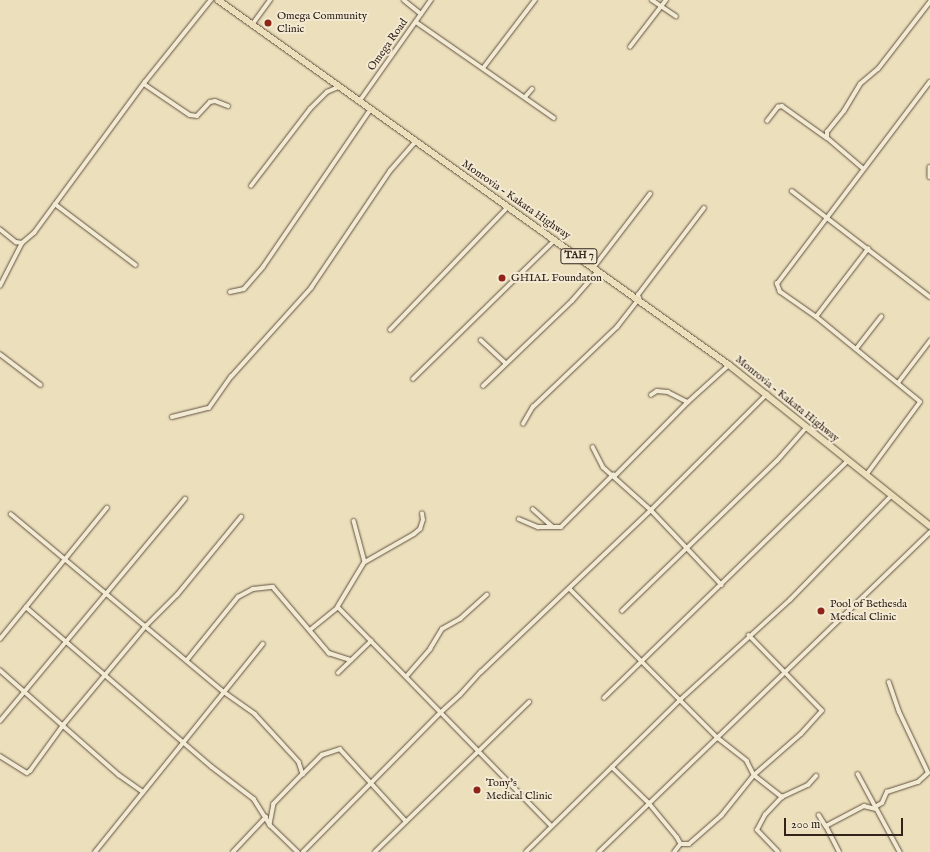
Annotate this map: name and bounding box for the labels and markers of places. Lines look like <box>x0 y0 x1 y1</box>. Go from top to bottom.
place label: Omega Community Clinic <box>277 10 367 36</box>
marker: Omega Community Clinic <box>262 17 274 29</box>
place label: GHIAL Foundaton <box>511 271 602 285</box>
marker: GHIAL Foundaton <box>496 272 508 284</box>
place label: Pool of Bethesda Medical Clinic <box>830 598 907 624</box>
marker: Pool of Bethesda Medical Clinic <box>815 605 827 617</box>
place label: Tony's Medical Clinic <box>486 777 552 803</box>
marker: Tony's Medical Clinic <box>471 784 483 796</box>

